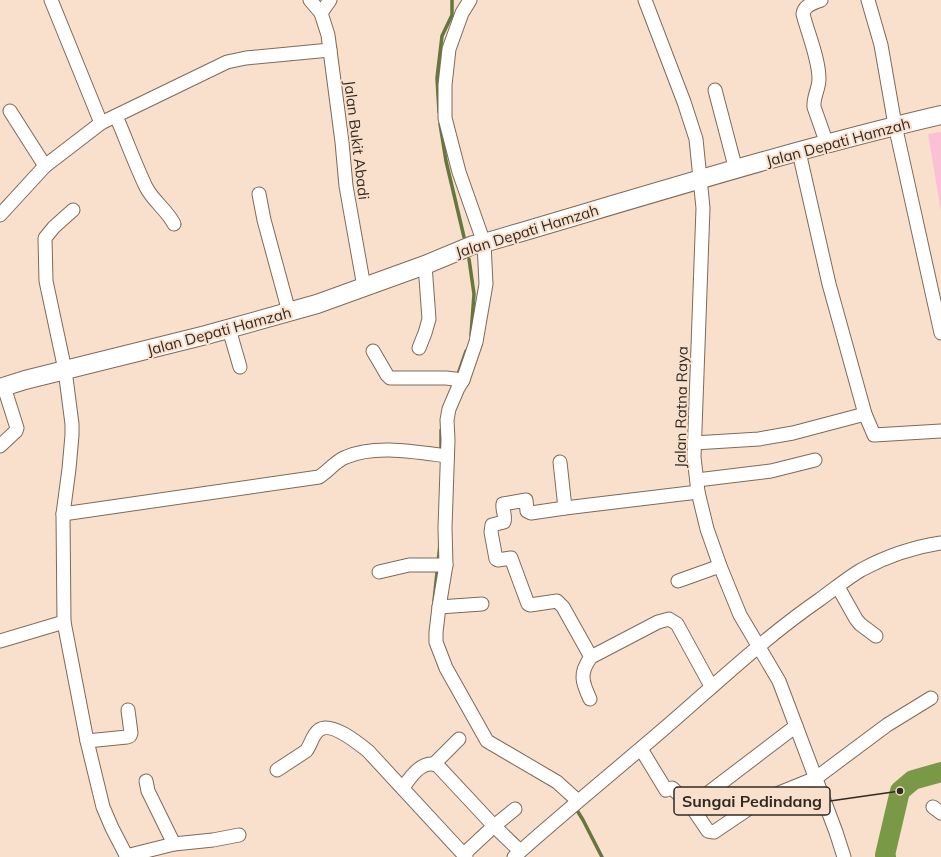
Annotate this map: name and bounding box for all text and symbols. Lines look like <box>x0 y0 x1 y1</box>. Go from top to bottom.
street label: Jalan Bukit Abadi <box>340 79 374 201</box>
street label: Jalan Depati Hamzah <box>764 114 912 170</box>
street label: Jalan Depati Hamzah <box>453 200 601 262</box>
street label: Jalan Depati Hamzah <box>145 303 293 359</box>
street label: Jalan Ratna Raya <box>670 346 692 468</box>
callout: Sungai Pedindang <box>674 787 830 815</box>
text: Sungai Pedindang <box>682 791 822 811</box>

